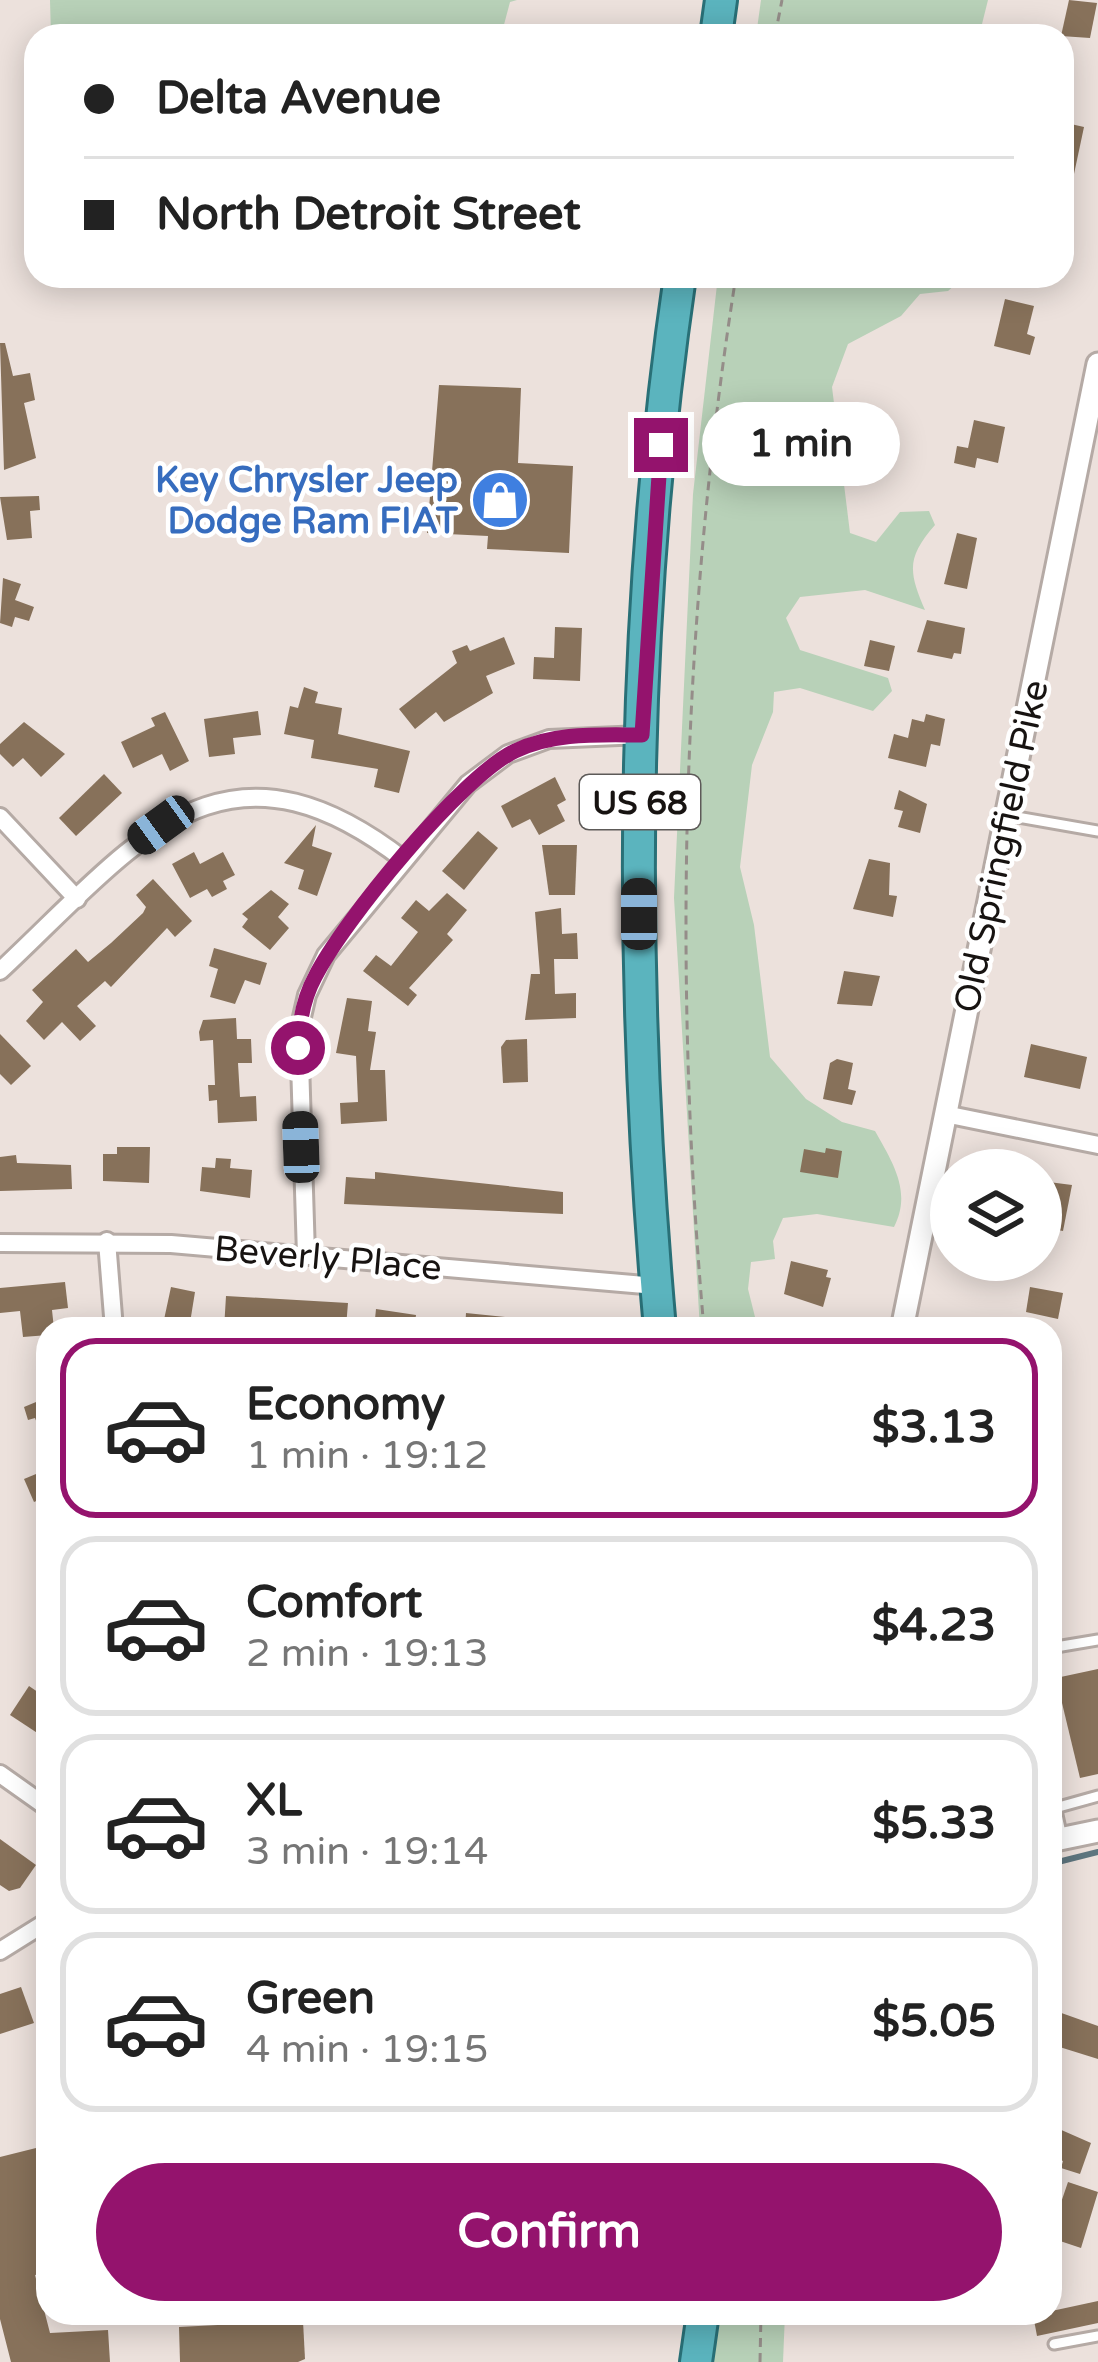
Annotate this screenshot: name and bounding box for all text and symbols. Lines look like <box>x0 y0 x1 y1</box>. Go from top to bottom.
text: Delta Avenue <box>156 72 441 126</box>
text: North Detroit Street <box>156 188 581 242</box>
callout: 1 min <box>703 403 901 487</box>
route end <box>634 418 688 472</box>
text: 1 min <box>749 420 853 467</box>
place label: Key Chrysler Jeep Dodge Ram FIAT <box>155 459 459 543</box>
shop icon: Key Chrysler Jeep Dodge Ram FIAT <box>469 469 531 531</box>
street label: Old Springfield Pike <box>945 676 1058 1017</box>
road number: US 68 <box>580 775 700 829</box>
car <box>121 789 201 861</box>
car <box>621 878 657 950</box>
route start <box>271 1021 325 1075</box>
car <box>282 1110 320 1184</box>
map controls <box>930 1149 1062 1281</box>
button: layers <box>930 1149 1062 1281</box>
street label: Beverly Place <box>212 1227 443 1290</box>
icon: car <box>102 1374 210 1482</box>
text: Economy <box>246 1378 445 1432</box>
text: $3.13 <box>872 1401 996 1455</box>
text: 1 min · 19:12 <box>246 1432 488 1479</box>
icon: car <box>102 1572 210 1680</box>
text: Comfort <box>246 1576 422 1630</box>
text: $4.23 <box>872 1599 996 1653</box>
text: 2 min · 19:13 <box>246 1630 488 1677</box>
icon: car <box>102 1770 210 1878</box>
text: XL <box>246 1774 302 1828</box>
text: $5.33 <box>872 1797 996 1851</box>
text: 3 min · 19:14 <box>246 1828 488 1875</box>
icon: car <box>102 1968 210 2076</box>
text: Green <box>246 1972 375 2026</box>
text: $5.05 <box>872 1995 996 2049</box>
text: 4 min · 19:15 <box>246 2026 488 2073</box>
button: Confirm <box>96 2163 1002 2301</box>

